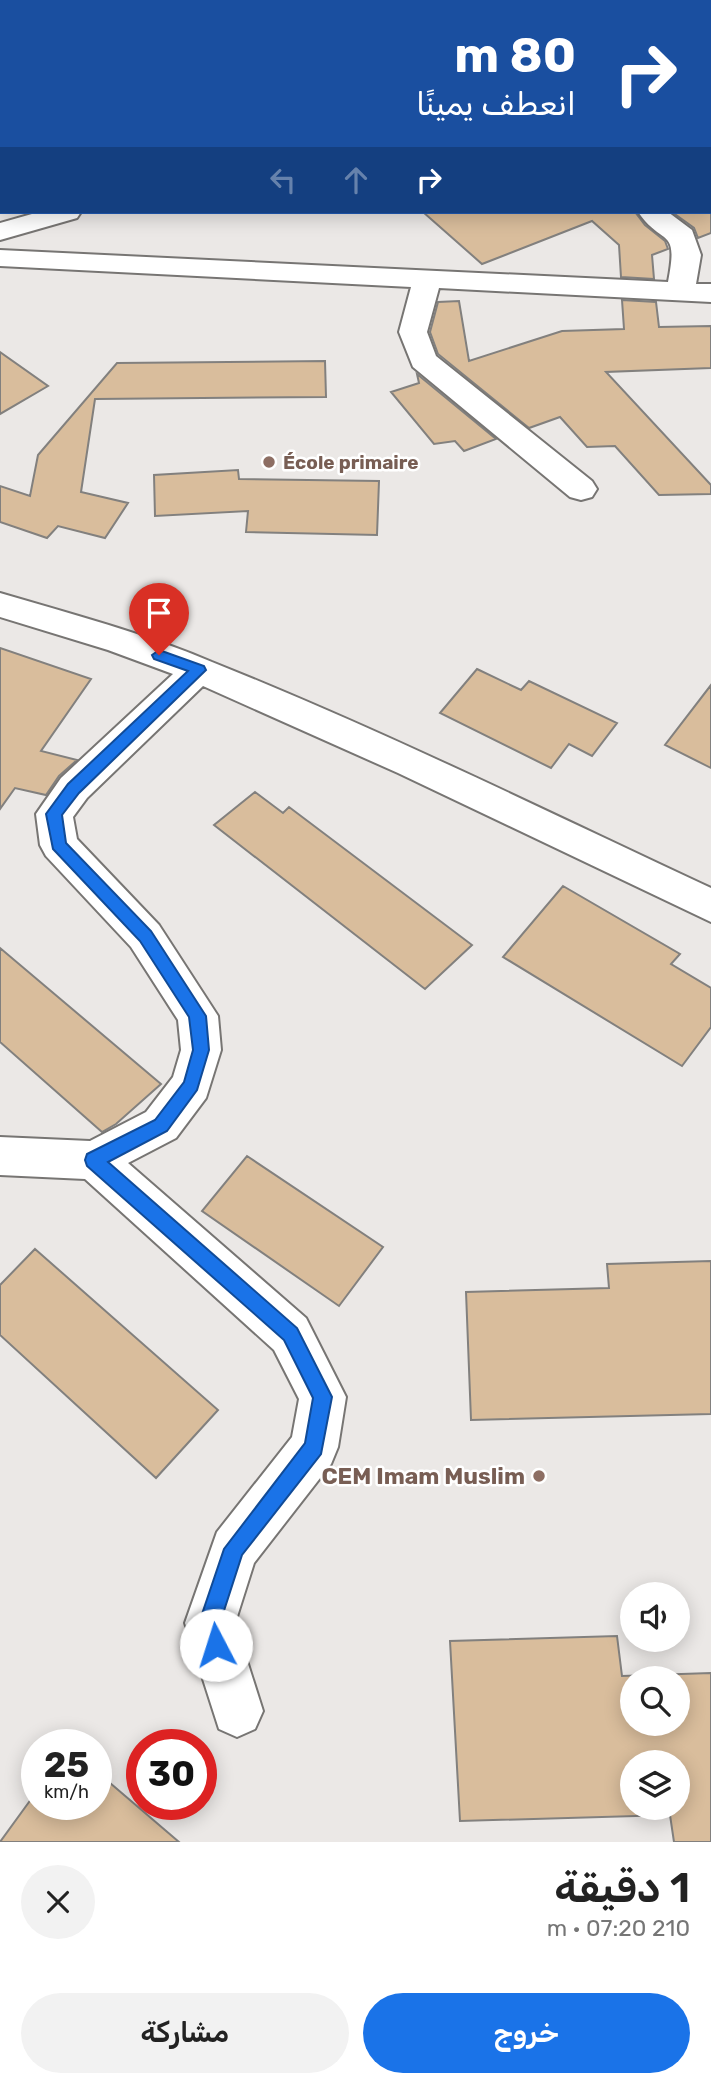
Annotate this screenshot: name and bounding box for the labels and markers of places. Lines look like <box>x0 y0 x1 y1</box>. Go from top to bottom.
place label: École primaire <box>283 451 419 474</box>
marker: École primaire <box>261 454 277 470</box>
pin <box>129 583 189 655</box>
place label: CEM Imam Muslim <box>321 1462 525 1490</box>
marker: CEM Imam Muslim <box>531 1468 547 1484</box>

